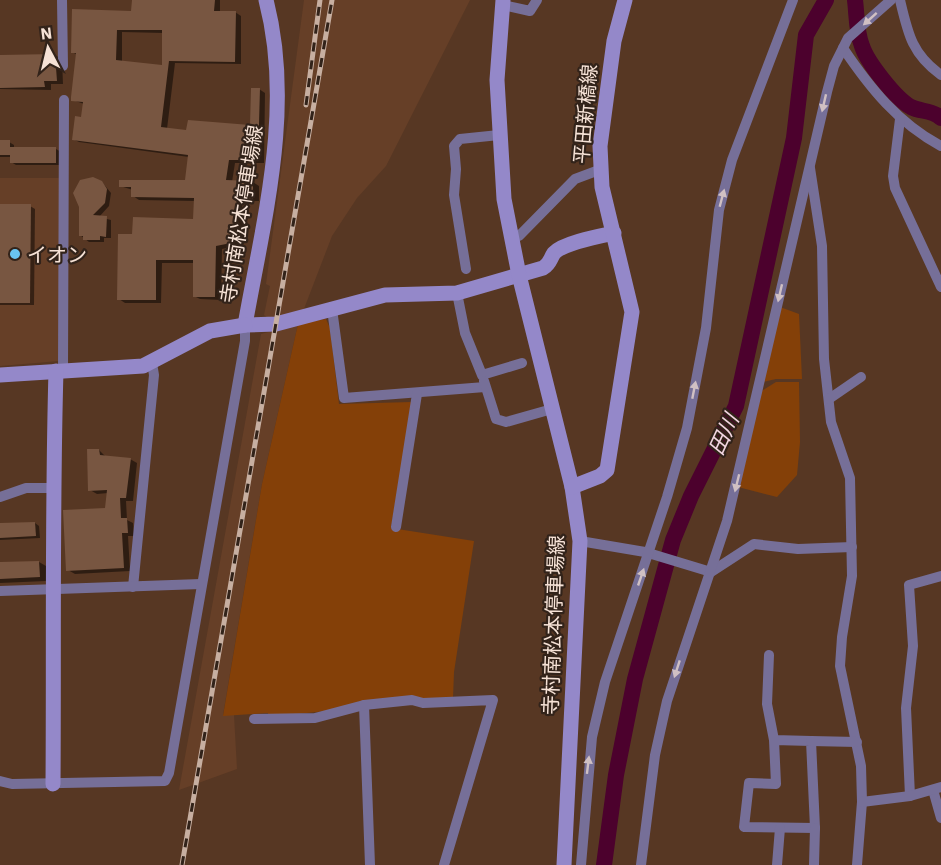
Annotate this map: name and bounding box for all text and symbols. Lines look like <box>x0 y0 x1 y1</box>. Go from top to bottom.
one-way arrow <box>863 12 878 25</box>
north arrow <box>18 18 78 78</box>
text: N <box>39 22 53 44</box>
street label: 平田新橋線 <box>567 63 603 165</box>
one-way arrow <box>818 94 828 112</box>
street label: 寺村南松本停車場線 <box>214 123 268 305</box>
one-way arrow <box>718 188 727 206</box>
place label: イオン <box>27 241 87 268</box>
marker: イオン <box>8 247 22 261</box>
one-way arrow <box>774 283 784 302</box>
one-way arrow <box>690 381 700 400</box>
water label: 田川 <box>701 407 745 459</box>
one-way arrow <box>731 474 741 492</box>
street label: 寺村南松本停車場線 <box>536 535 570 715</box>
one-way arrow <box>636 568 646 586</box>
one-way arrow <box>672 660 682 678</box>
one-way arrow <box>584 755 593 774</box>

